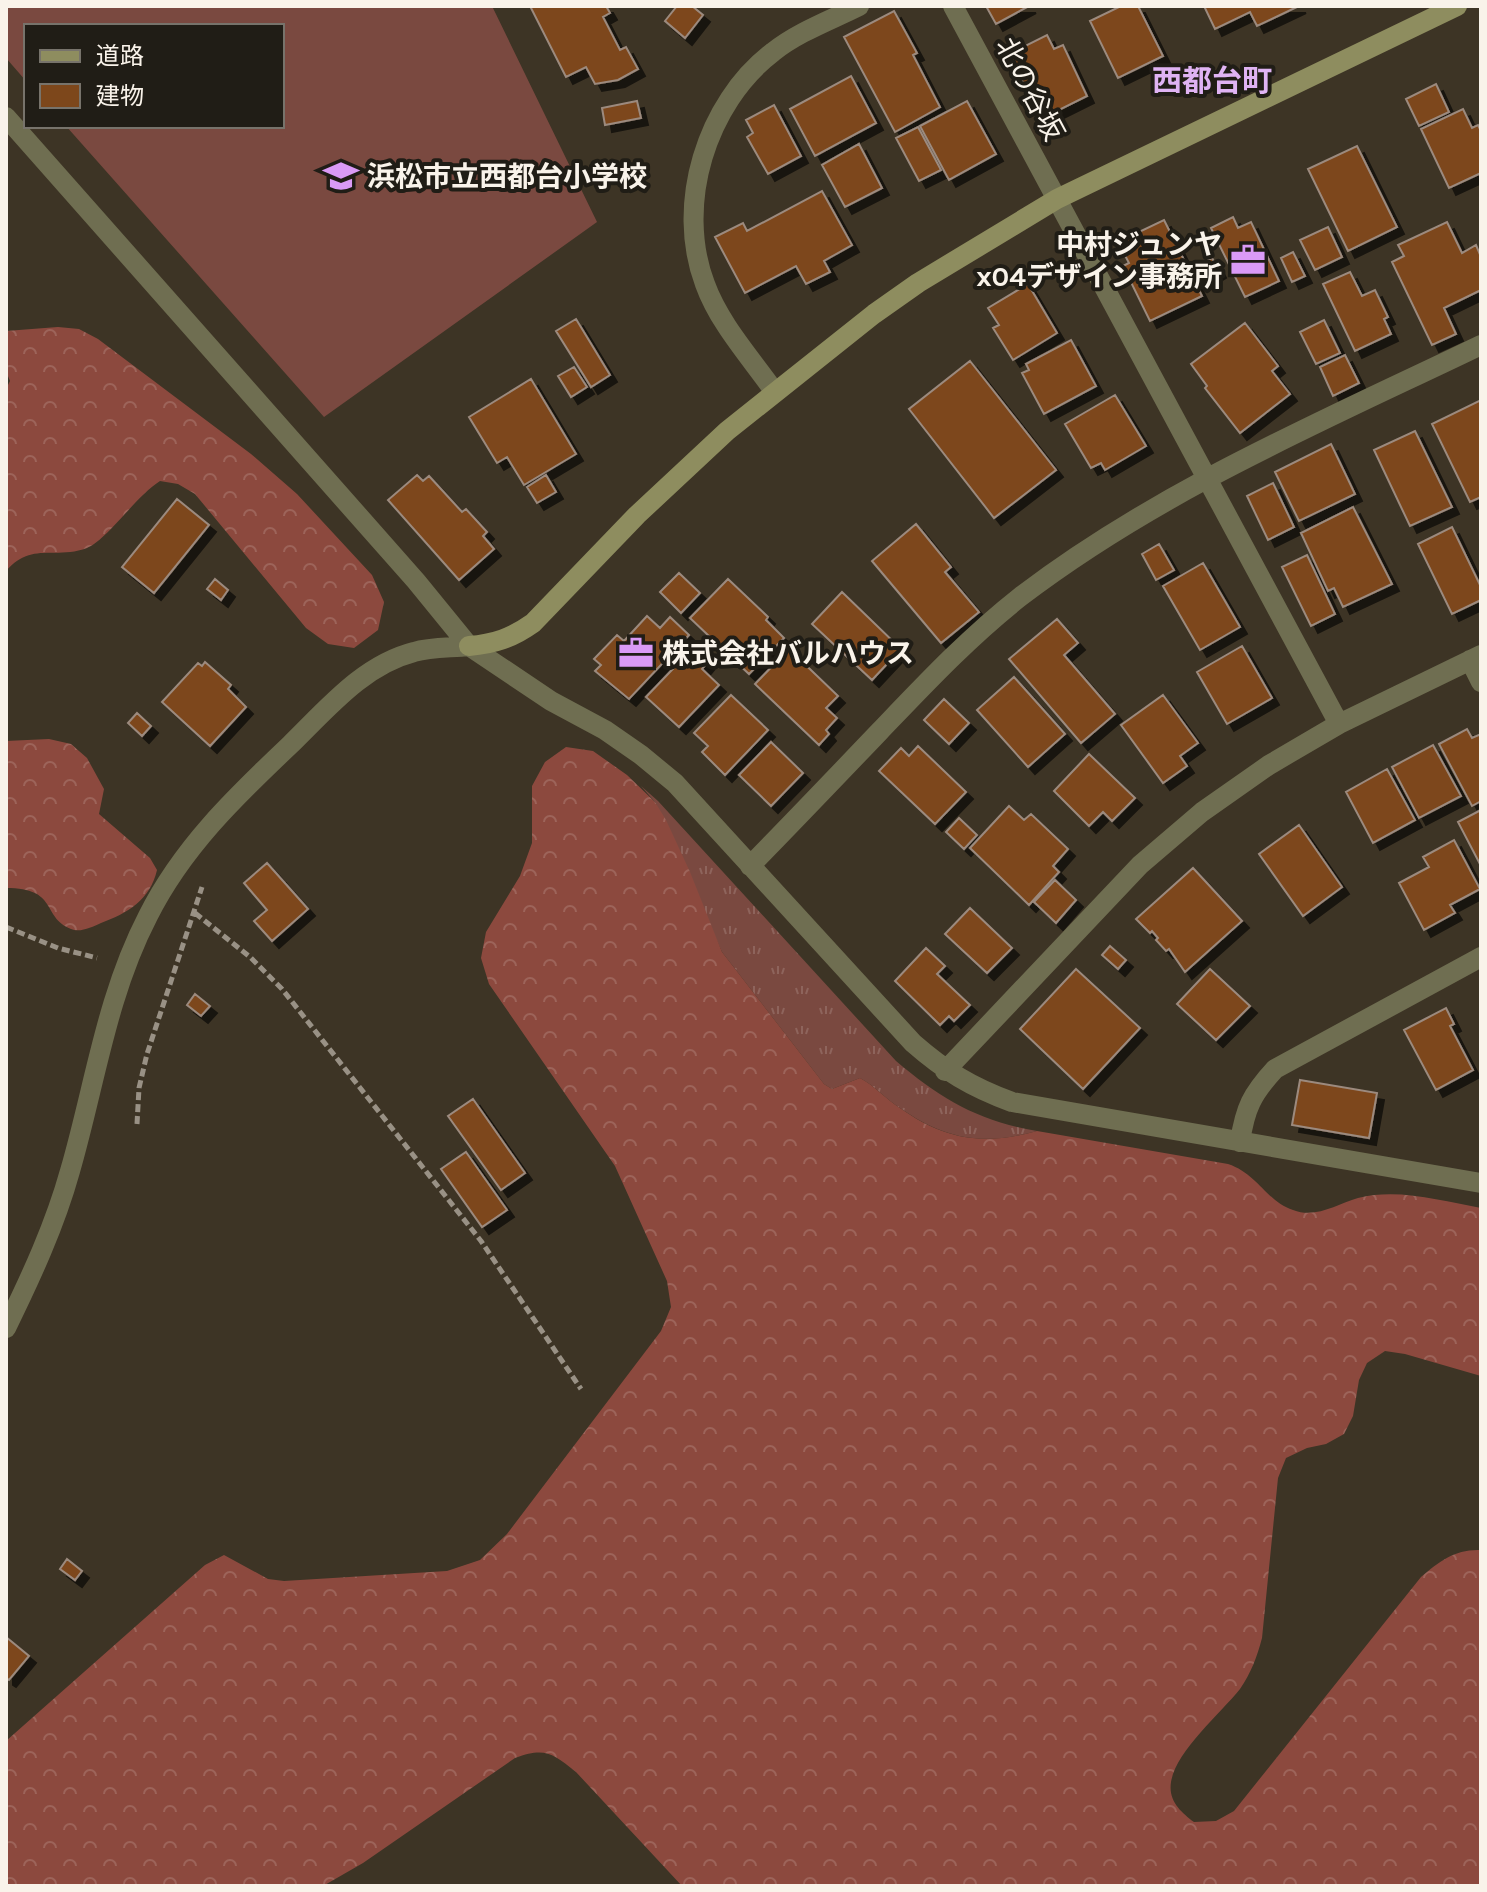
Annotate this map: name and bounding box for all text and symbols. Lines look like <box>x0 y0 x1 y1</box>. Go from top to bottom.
legend <box>24 24 284 128</box>
street label: 北の谷坂 <box>989 32 1071 146</box>
text: 道路 <box>96 42 144 70</box>
district label: 西都台町 <box>1152 63 1272 99</box>
text: 建物 <box>96 82 144 110</box>
school or university icon: 浜松市立西都台小学校 <box>322 157 360 195</box>
place label: 浜松市立西都台小学校 <box>367 160 647 193</box>
place label: 中村ジュンヤ x04デザイン事務所 <box>976 228 1222 293</box>
office icon: 中村ジュンヤ x04デザイン事務所 <box>1229 241 1267 279</box>
office icon: 株式会社バルハウス <box>617 634 655 672</box>
place label: 株式会社バルハウス <box>662 637 914 670</box>

